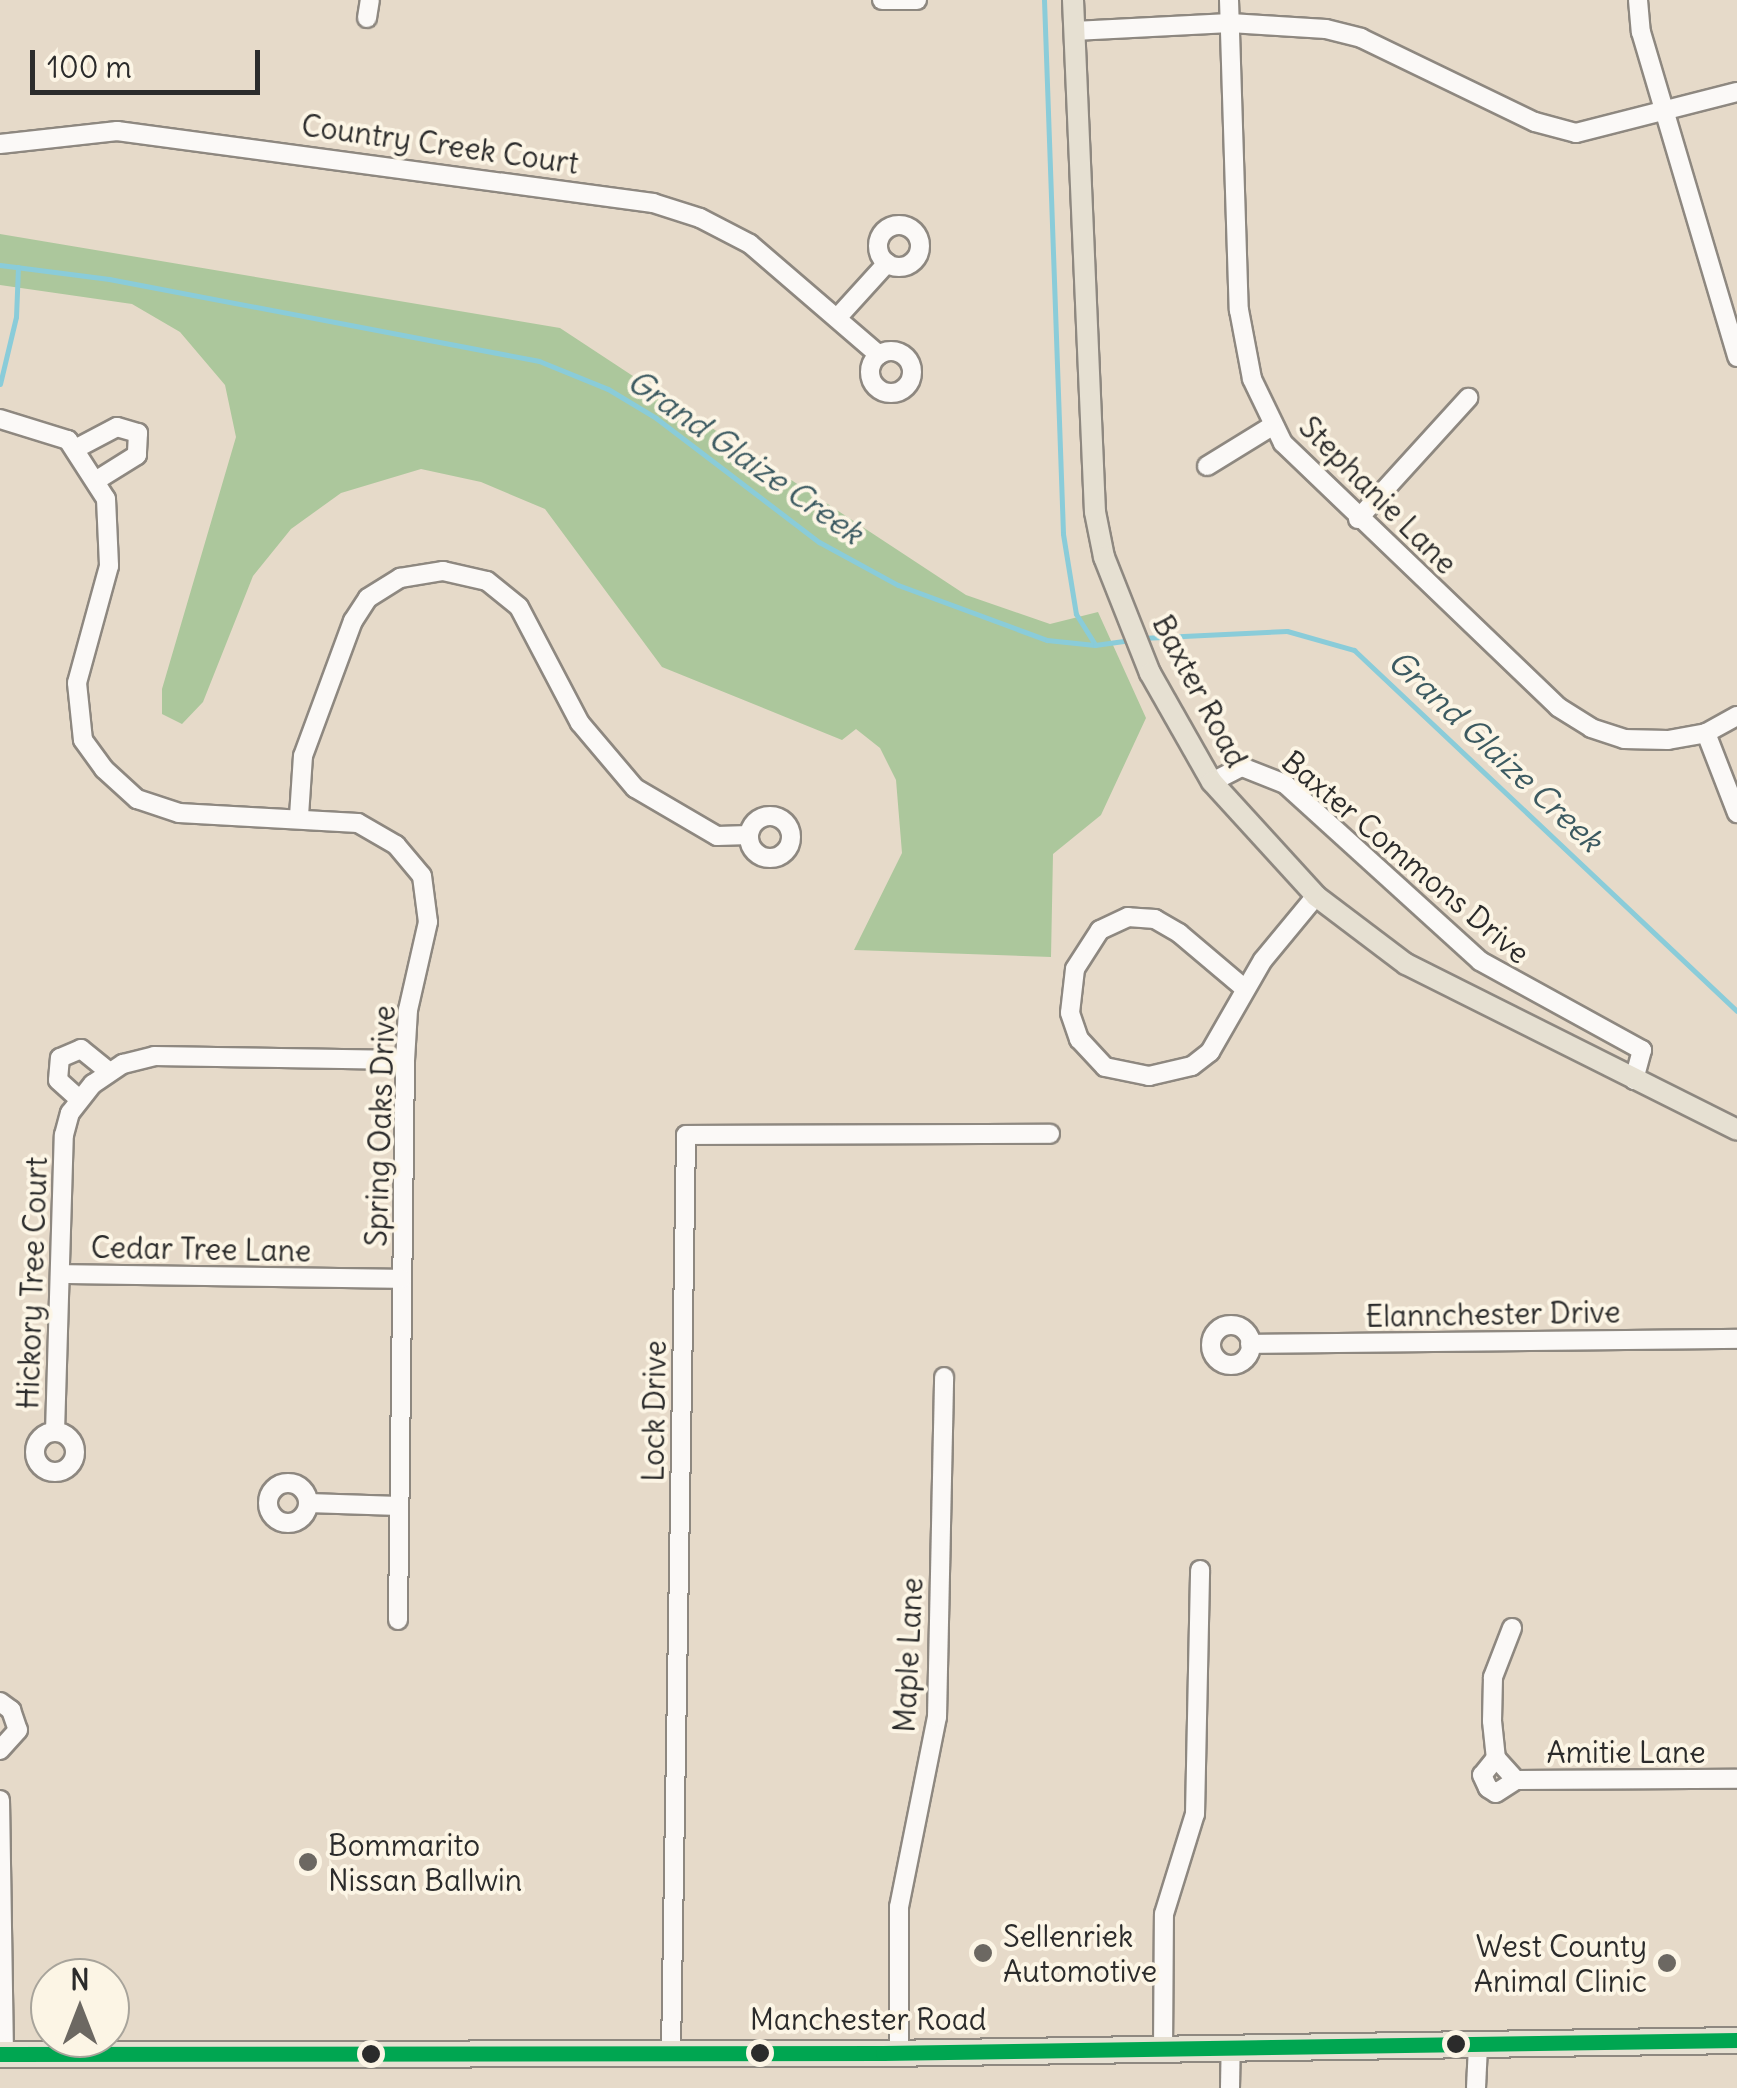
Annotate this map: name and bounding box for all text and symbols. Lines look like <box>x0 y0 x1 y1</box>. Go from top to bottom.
scale bar <box>35 30 265 92</box>
text: 100 m <box>47 48 132 86</box>
street label: Country Creek Court <box>299 107 581 181</box>
water label: Grand Glaize Creek <box>620 362 870 552</box>
street label: Stephanie Lane <box>1292 409 1464 581</box>
street label: Baxter Road <box>1145 609 1255 773</box>
water label: Grand Glaize Creek <box>1380 642 1610 860</box>
street label: Baxter Commons Drive <box>1275 743 1537 971</box>
street label: Spring Oaks Drive <box>358 1005 402 1247</box>
street label: Hickory Tree Court <box>10 1156 54 1410</box>
street label: Cedar Tree Lane <box>90 1229 312 1269</box>
street label: Elannchester Drive <box>1365 1294 1621 1334</box>
street label: Lock Drive <box>635 1340 673 1482</box>
street label: Maple Lane <box>886 1577 930 1733</box>
street label: Amitie Lane <box>1546 1734 1706 1770</box>
place label: Bommarito Nissan Ballwin <box>328 1827 522 1898</box>
marker: Bommarito Nissan Ballwin <box>297 1851 319 1873</box>
place label: Sellenriek Automotive <box>1003 1918 1157 1988</box>
place label: West County Animal Clinic <box>1474 1928 1647 1998</box>
marker: Sellenriek Automotive <box>972 1942 994 1964</box>
marker: West County Animal Clinic <box>1656 1952 1678 1974</box>
north arrow <box>30 1958 130 2058</box>
text: N <box>70 1962 90 1998</box>
street label: Manchester Road <box>750 2001 986 2037</box>
unlabelled marker <box>1446 2034 1466 2054</box>
unlabelled marker <box>750 2043 770 2063</box>
unlabelled marker <box>361 2044 381 2064</box>

